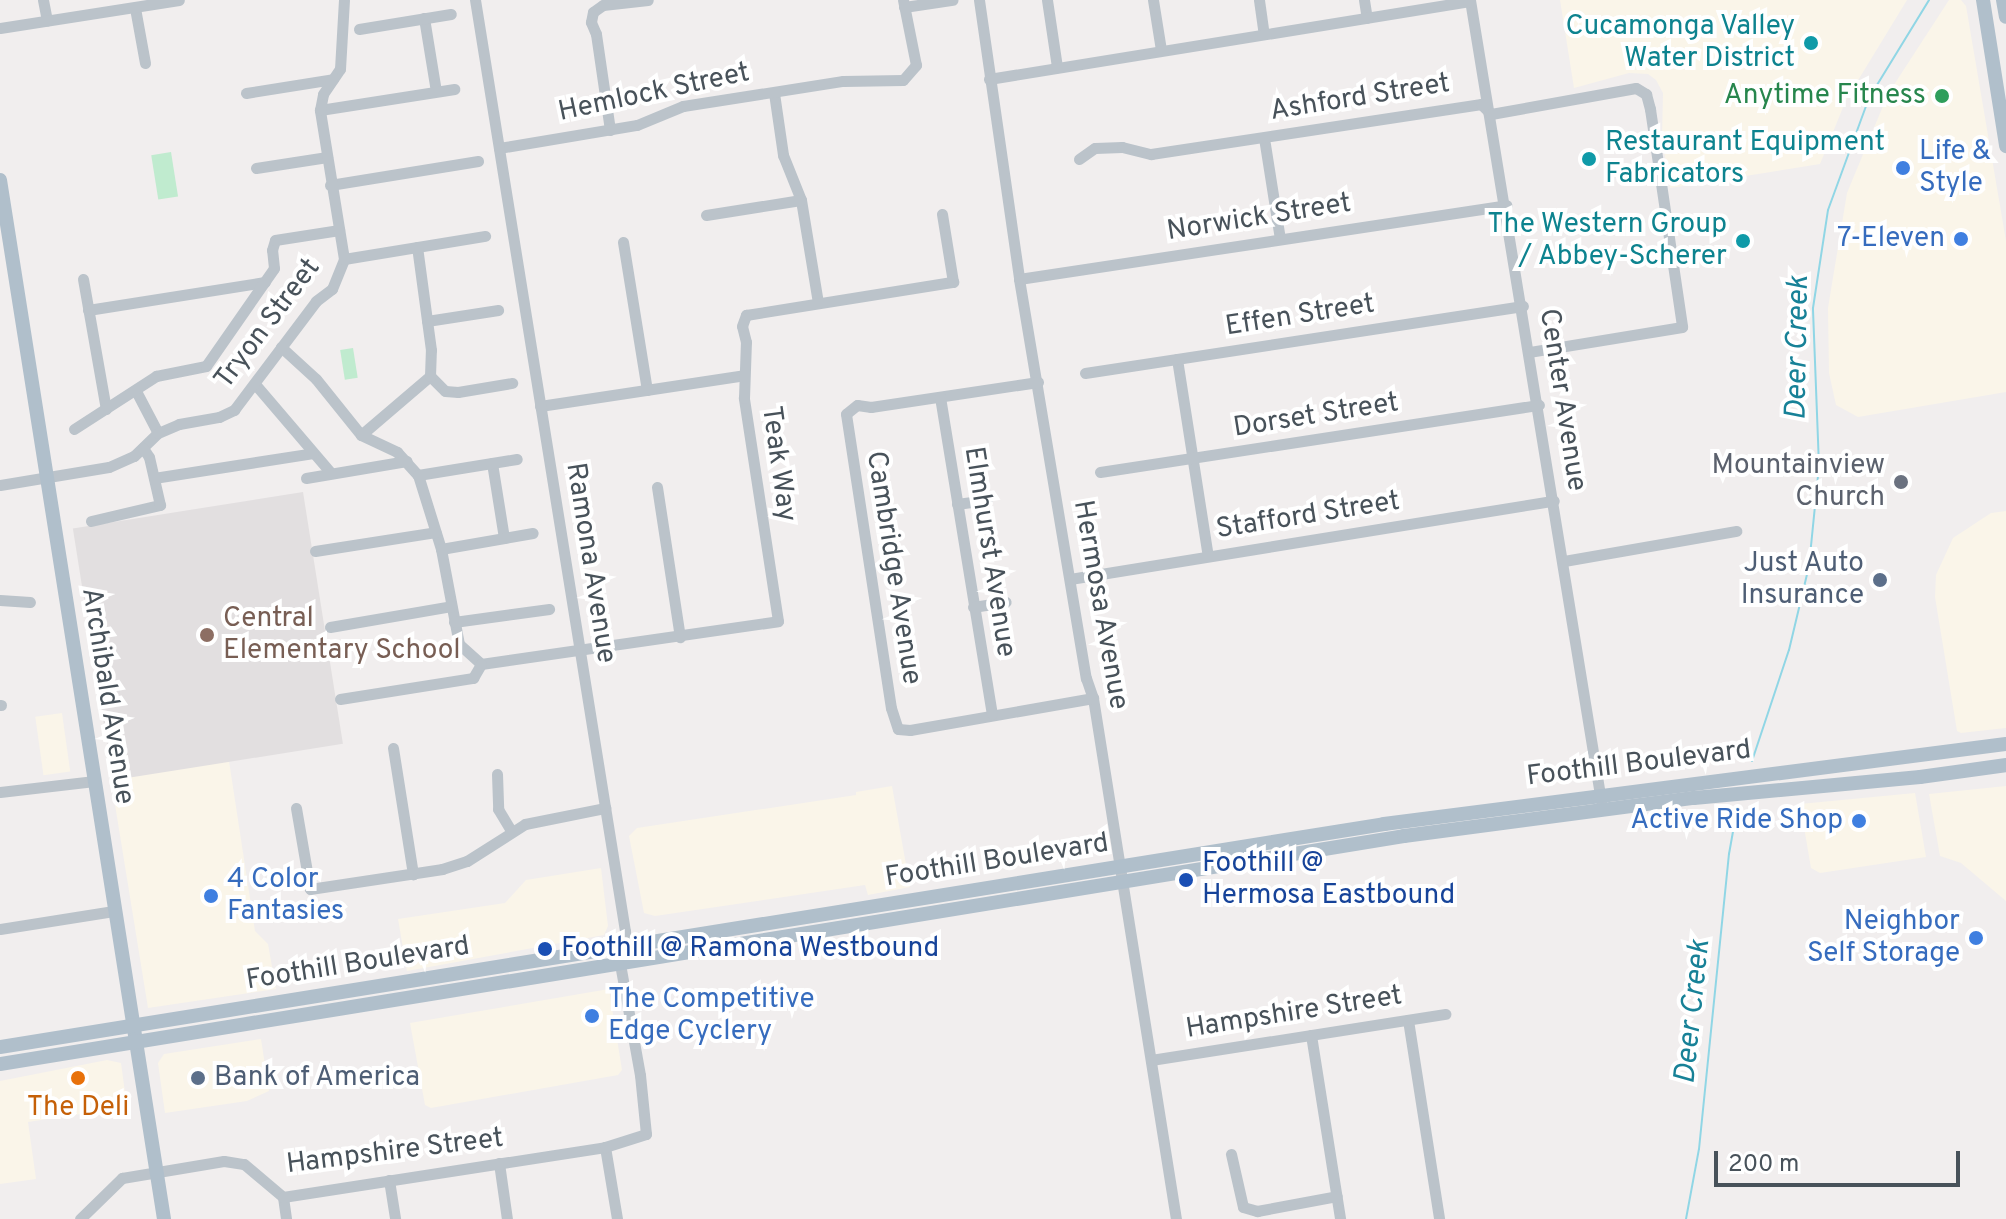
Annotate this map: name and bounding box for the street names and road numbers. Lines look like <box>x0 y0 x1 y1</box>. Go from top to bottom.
street label: Hemlock Street <box>555 56 753 130</box>
street label: Ashford Street <box>1268 67 1452 129</box>
street label: Norwick Street <box>1165 187 1353 249</box>
street label: Tryon Street <box>208 252 328 396</box>
street label: Effen Street <box>1223 288 1377 344</box>
street label: Center Avenue <box>1531 306 1593 494</box>
street label: Dorset Street <box>1231 386 1401 446</box>
street label: Teak Way <box>753 404 803 524</box>
street label: Elmhurst Avenue <box>956 444 1022 660</box>
street label: Cambridge Avenue <box>858 448 928 688</box>
street label: Ramona Avenue <box>557 460 623 666</box>
street label: Stafford Street <box>1214 485 1402 547</box>
street label: Hermosa Avenue <box>1065 497 1135 713</box>
street label: Archibald Avenue <box>73 585 141 807</box>
street label: Foothill Boulevard <box>1525 734 1753 794</box>
street label: Foothill Boulevard <box>883 827 1111 895</box>
street label: Foothill Boulevard <box>244 930 472 998</box>
street label: Hampshire Street <box>1184 979 1404 1047</box>
street label: Hampshire Street <box>285 1122 505 1182</box>

